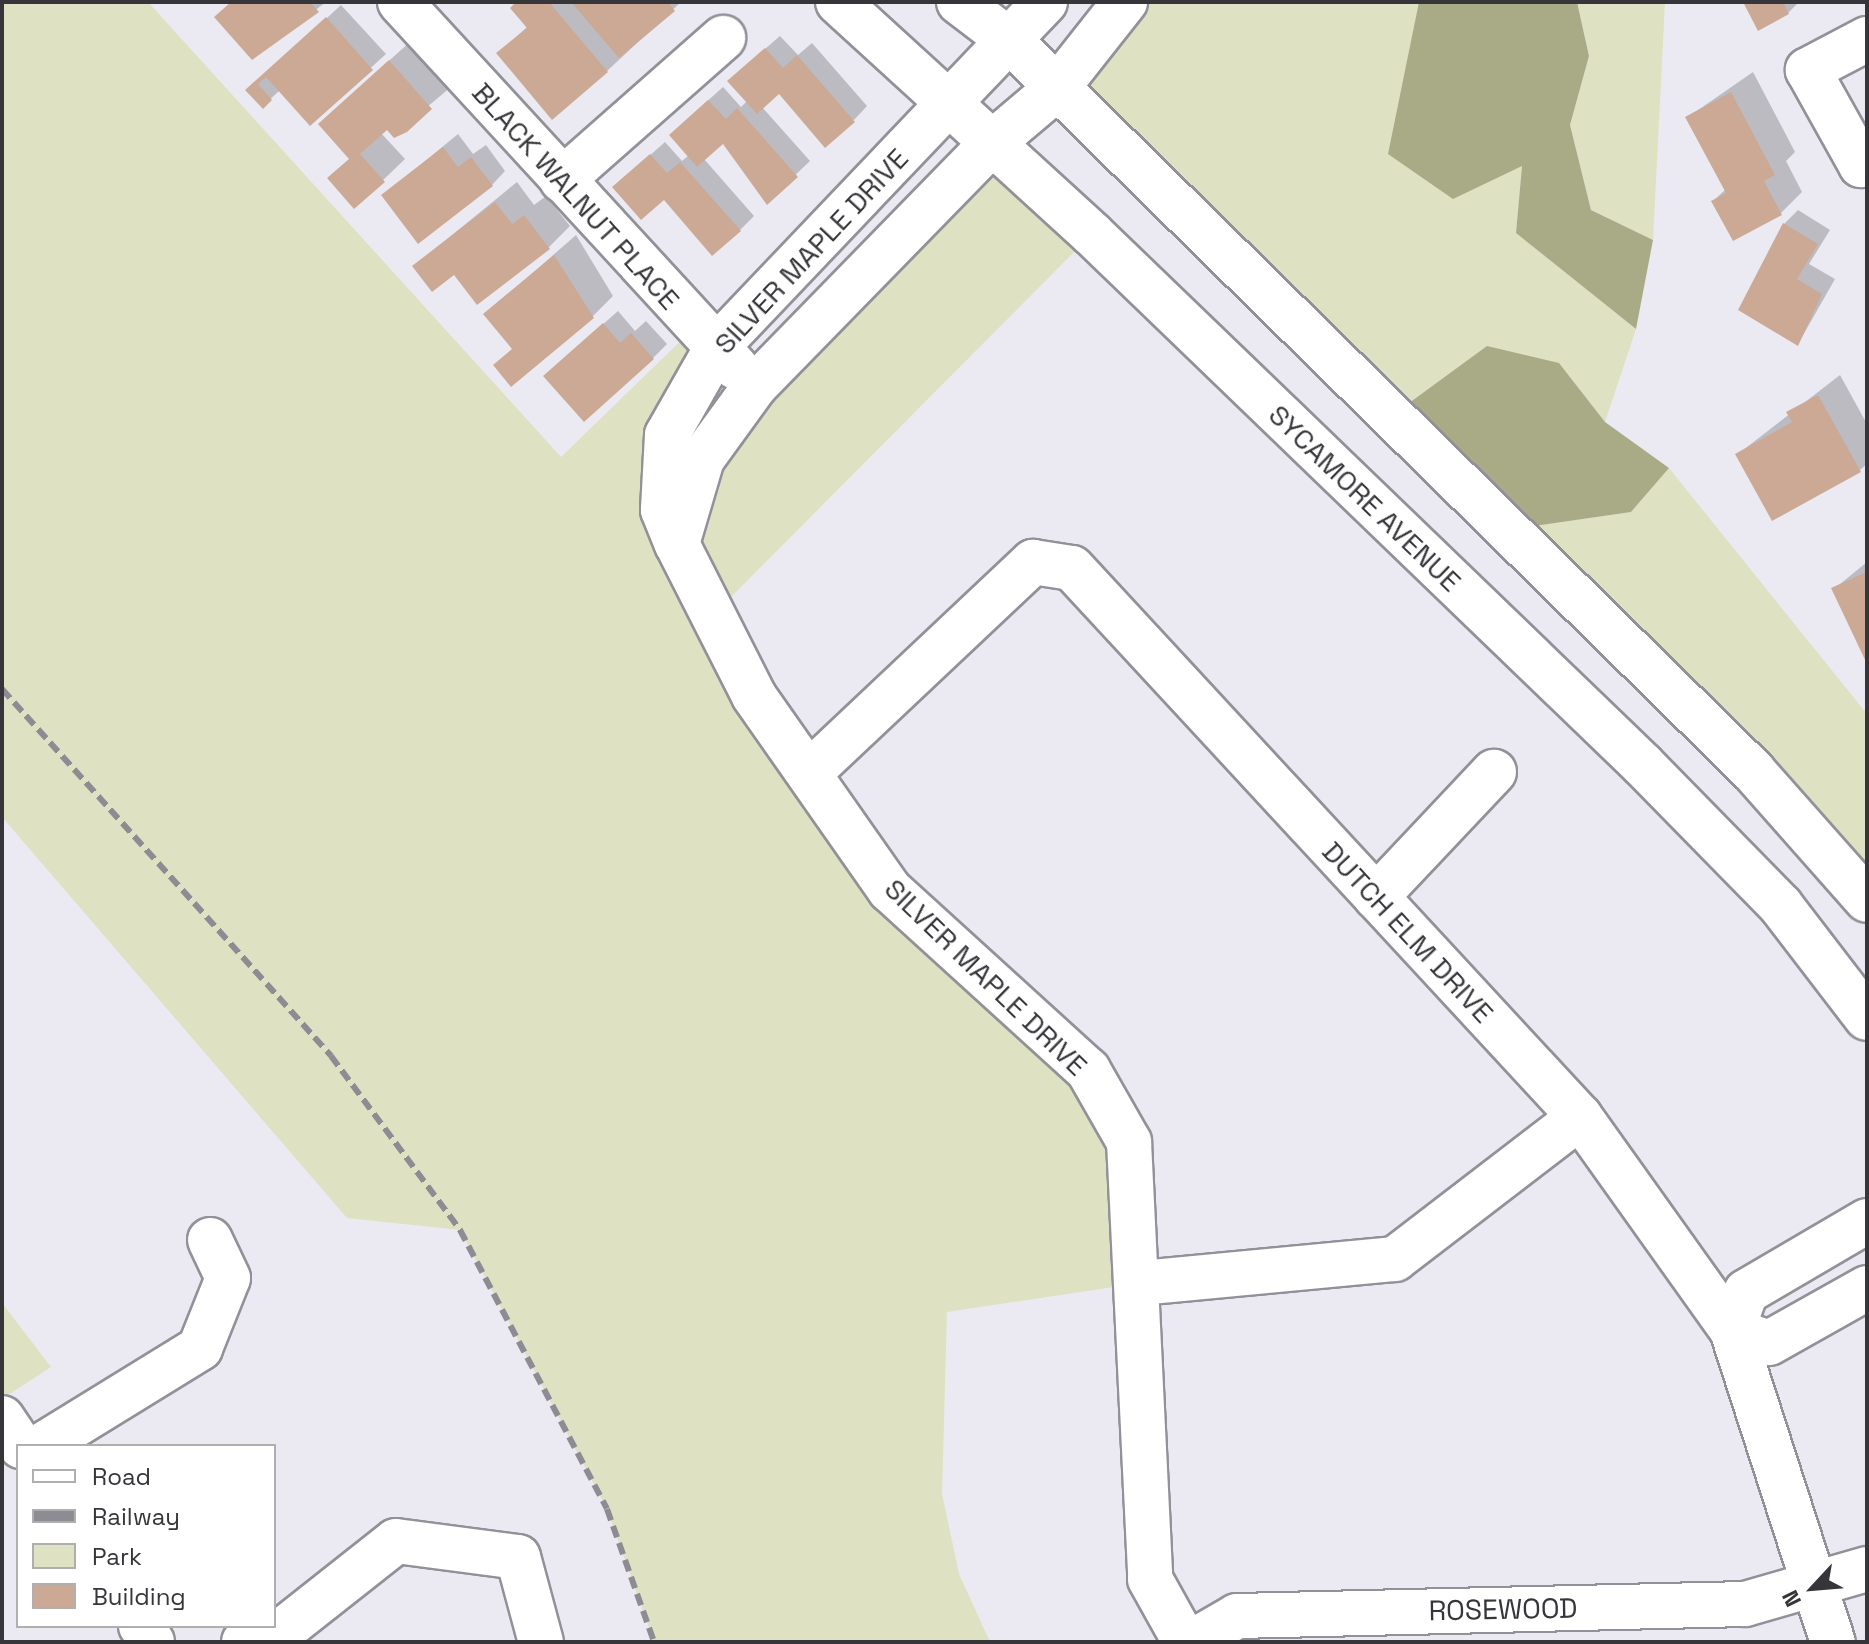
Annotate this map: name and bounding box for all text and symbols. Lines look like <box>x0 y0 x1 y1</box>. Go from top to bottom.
street label: BLACK WALNUT PLACE <box>465 75 687 317</box>
street label: SILVER MAPLE DRIVE <box>707 141 915 361</box>
street label: SYCAMORE AVENUE <box>1262 398 1468 598</box>
street label: DUTCH ELM DRIVE <box>1316 835 1500 1029</box>
street label: SILVER MAPLE DRIVE <box>878 872 1094 1082</box>
legend <box>16 1444 276 1628</box>
text: Road <box>92 1461 151 1492</box>
text: Railway <box>92 1501 180 1532</box>
text: Park <box>92 1541 142 1572</box>
north arrow <box>1773 1548 1853 1628</box>
text: Building <box>92 1581 186 1612</box>
text: N <box>1776 1586 1807 1611</box>
street label: ROSEWOOD <box>1428 1591 1578 1627</box>

